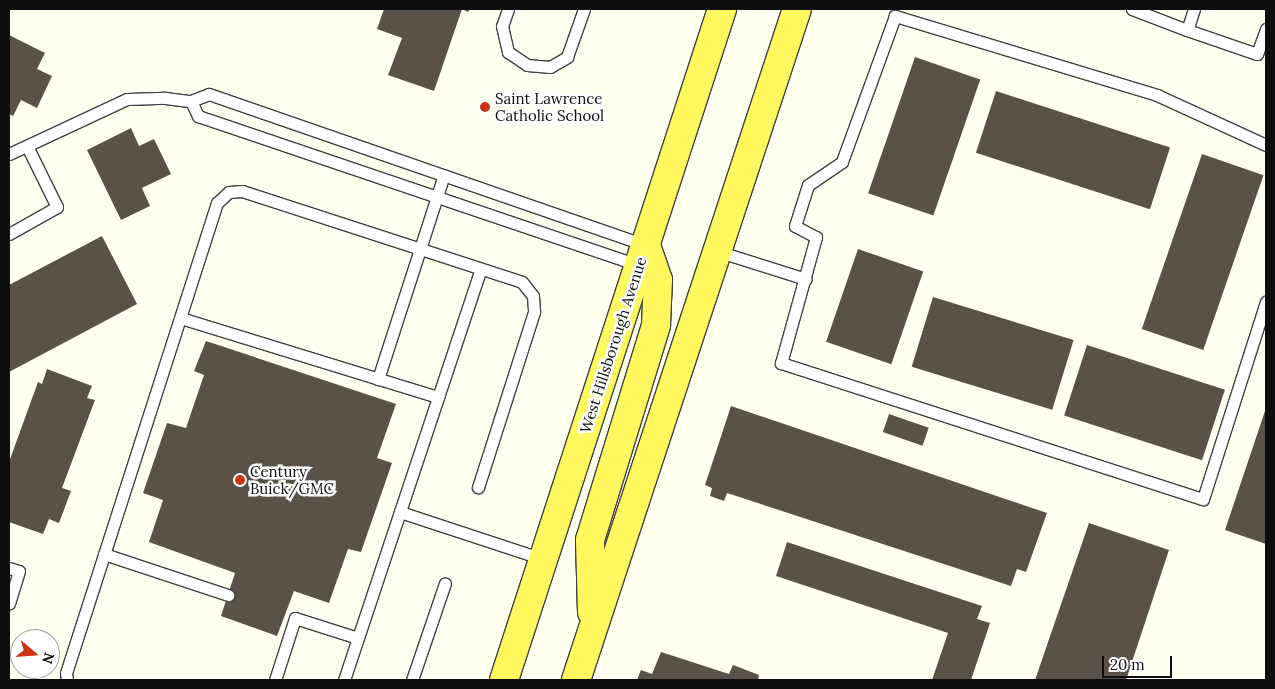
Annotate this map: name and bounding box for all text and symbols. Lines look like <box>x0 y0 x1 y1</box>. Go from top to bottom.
place label: Saint Lawrence Catholic School <box>495 89 604 124</box>
marker: Saint Lawrence Catholic School <box>479 101 491 113</box>
street label: West Hillsborough Avenue <box>576 255 650 435</box>
place label: Century Buick/GMC <box>250 462 334 497</box>
marker: Century Buick/GMC <box>234 474 246 486</box>
north arrow <box>10 629 60 679</box>
scale bar <box>1105 646 1175 678</box>
text: N <box>38 650 59 666</box>
text: 20 m <box>1110 655 1145 674</box>

